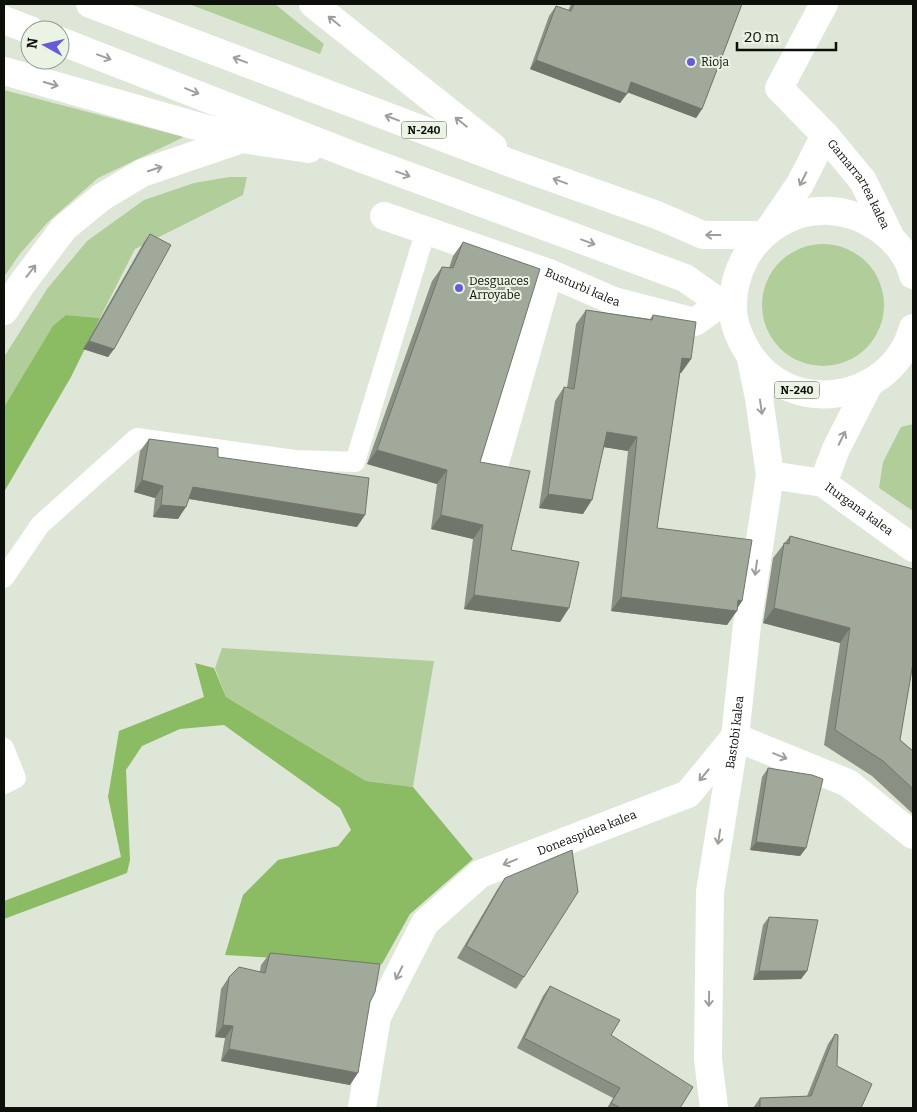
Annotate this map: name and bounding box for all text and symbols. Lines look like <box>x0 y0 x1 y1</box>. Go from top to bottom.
one-way arrow <box>328 16 341 27</box>
north arrow <box>20 20 70 70</box>
scale bar <box>737 20 836 52</box>
text: 20 m <box>744 28 780 46</box>
text: N <box>23 37 42 50</box>
one-way arrow <box>95 53 111 62</box>
one-way arrow <box>232 55 248 64</box>
place label: Rioja <box>701 55 729 69</box>
marker: Rioja <box>685 56 697 68</box>
one-way arrow <box>42 80 58 90</box>
one-way arrow <box>185 88 200 97</box>
one-way arrow <box>384 113 400 122</box>
one-way arrow <box>455 117 468 128</box>
road number: N-240 <box>402 122 446 138</box>
street label: Gamarrartea kalea <box>824 136 893 232</box>
one-way arrow <box>147 164 163 174</box>
one-way arrow <box>395 170 410 179</box>
one-way arrow <box>798 171 807 186</box>
one-way arrow <box>553 176 569 185</box>
one-way arrow <box>705 230 722 240</box>
one-way arrow <box>580 238 596 247</box>
one-way arrow <box>26 264 37 277</box>
street label: Busturbi kalea <box>543 265 622 309</box>
place label: Desguaces Arroyabe <box>469 274 529 302</box>
marker: Desguaces Arroyabe <box>453 282 465 294</box>
road number: N-240 <box>774 382 820 398</box>
one-way arrow <box>756 399 766 415</box>
one-way arrow <box>838 431 847 446</box>
street label: Iturgana kalea <box>822 480 896 538</box>
one-way arrow <box>751 559 761 575</box>
street label: Bastobi kalea <box>723 695 746 770</box>
one-way arrow <box>772 751 787 761</box>
one-way arrow <box>698 768 709 781</box>
street label: Doneaspidea kalea <box>535 807 639 858</box>
one-way arrow <box>713 829 723 845</box>
one-way arrow <box>503 857 518 867</box>
one-way arrow <box>394 965 404 980</box>
one-way arrow <box>704 990 714 1007</box>

